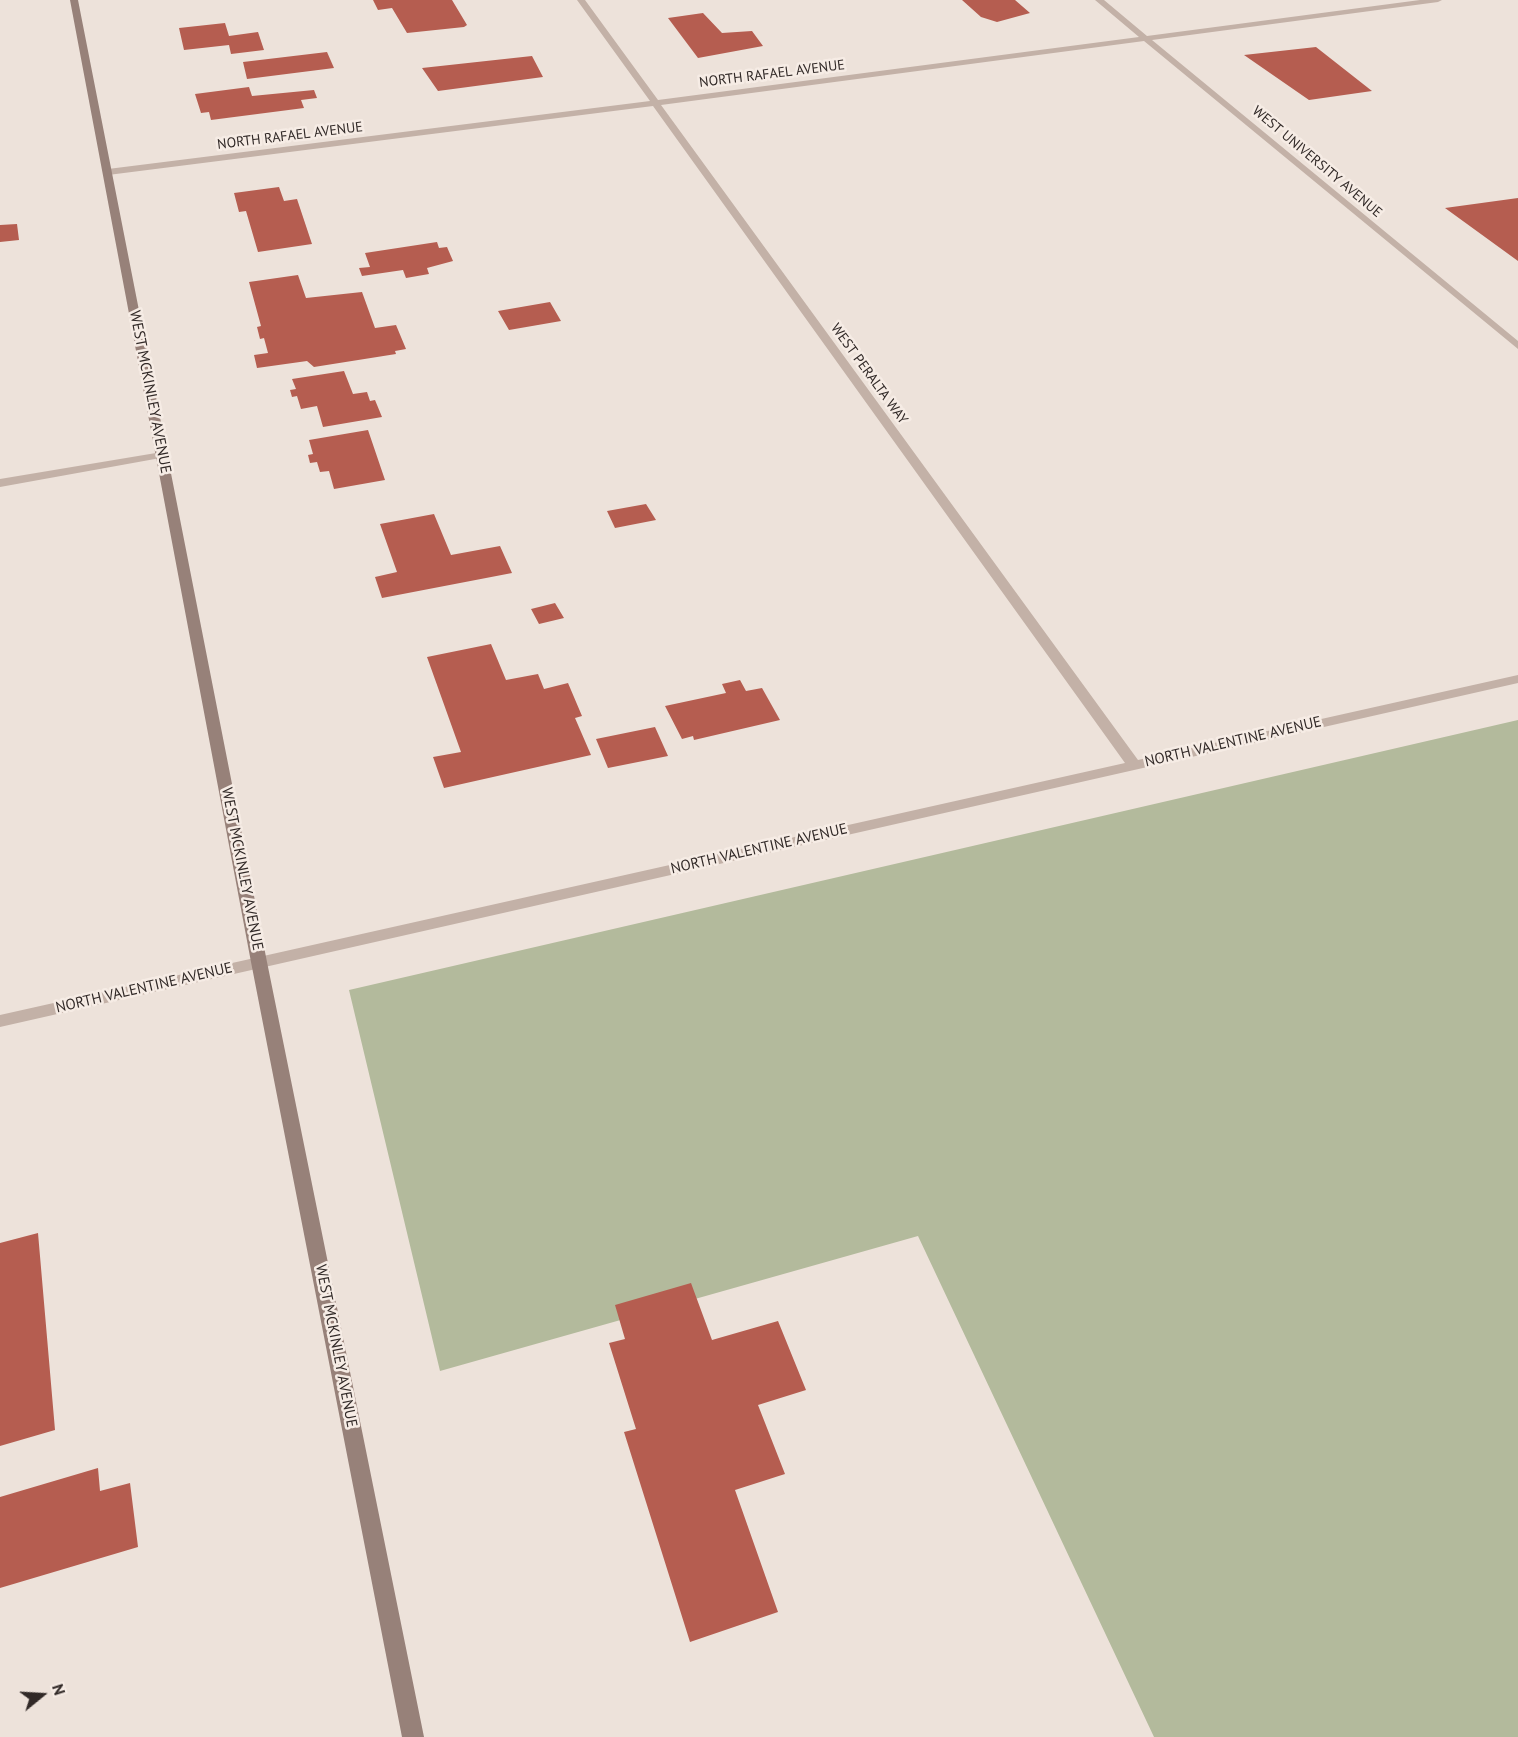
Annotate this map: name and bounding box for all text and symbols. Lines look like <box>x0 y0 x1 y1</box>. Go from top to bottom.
street label: NORTH RAFAEL AVENUE <box>698 57 846 91</box>
street label: WEST UNIVERSITY AVENUE <box>1249 103 1385 221</box>
street label: NORTH RAFAEL AVENUE <box>216 119 364 153</box>
street label: WEST MCKINLEY AVENUE <box>125 309 175 475</box>
street label: WEST PERALTA WAY <box>827 320 911 428</box>
street label: NORTH VALENTINE AVENUE <box>1143 713 1323 771</box>
street label: WEST MCKINLEY AVENUE <box>217 786 267 952</box>
street label: NORTH VALENTINE AVENUE <box>669 820 849 878</box>
street label: NORTH VALENTINE AVENUE <box>54 959 234 1017</box>
street label: WEST MCKINLEY AVENUE <box>311 1263 361 1429</box>
north arrow <box>12 1665 72 1725</box>
text: N <box>48 1681 70 1698</box>

